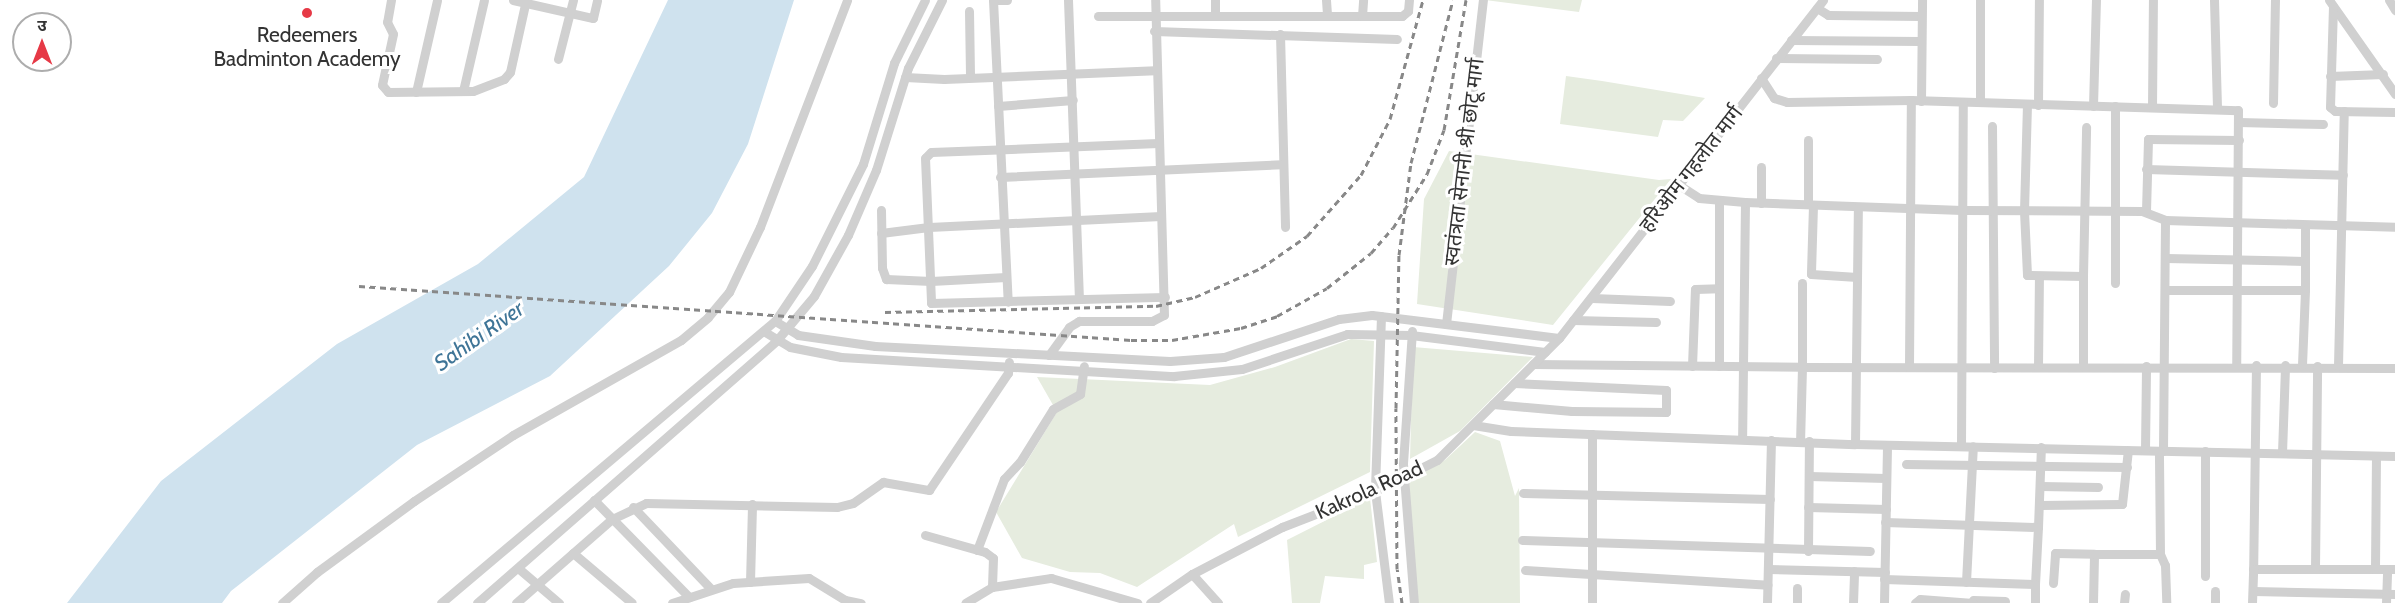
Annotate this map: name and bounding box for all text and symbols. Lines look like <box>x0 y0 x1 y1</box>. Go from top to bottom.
marker: Redeemers Badminton Academy <box>300 6 314 20</box>
north arrow <box>12 12 72 72</box>
text: उ <box>37 16 47 35</box>
place label: Redeemers Badminton Academy <box>213 22 401 72</box>
street label: स्वतंत्रता सेनानी श्री छोटू मार्ग <box>1439 57 1489 267</box>
street label: हरिओम गहलोत मार्ग <box>1634 101 1748 237</box>
water label: Sahibi River <box>429 295 529 377</box>
street label: Kakrola Road <box>1312 455 1426 525</box>

